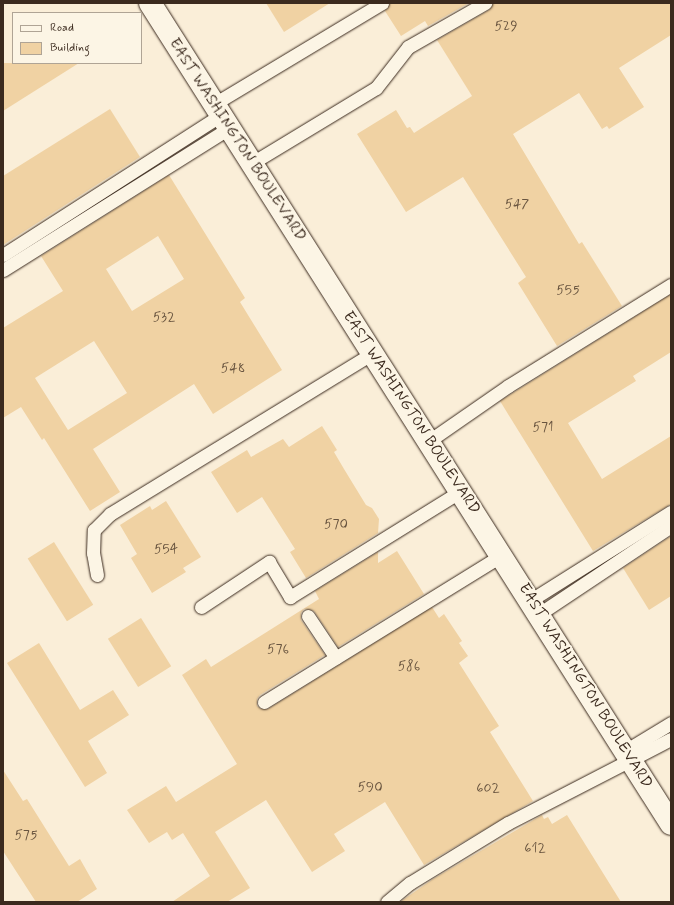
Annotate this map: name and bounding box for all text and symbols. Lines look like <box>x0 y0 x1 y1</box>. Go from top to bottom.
legend <box>12 12 142 64</box>
house number: 529 <box>494 18 518 34</box>
text: Road <box>50 20 74 36</box>
street label: EAST WASHINGTON BOULEVARD <box>163 34 311 246</box>
text: Building <box>50 40 90 56</box>
house number: 547 <box>505 196 529 212</box>
house number: 555 <box>556 282 580 298</box>
street label: EAST WASHINGTON BOULEVARD <box>337 307 485 519</box>
house number: 532 <box>153 309 175 325</box>
house number: 548 <box>221 360 245 376</box>
house number: 571 <box>533 419 553 435</box>
house number: 570 <box>324 516 348 532</box>
house number: 554 <box>154 541 178 557</box>
street label: EAST WASHINGTON BOULEVARD <box>513 579 657 793</box>
house number: 576 <box>267 641 289 657</box>
house number: 586 <box>398 658 420 674</box>
house number: 590 <box>357 779 383 795</box>
house number: 602 <box>476 780 500 796</box>
house number: 575 <box>14 827 38 843</box>
house number: 612 <box>524 840 546 856</box>

